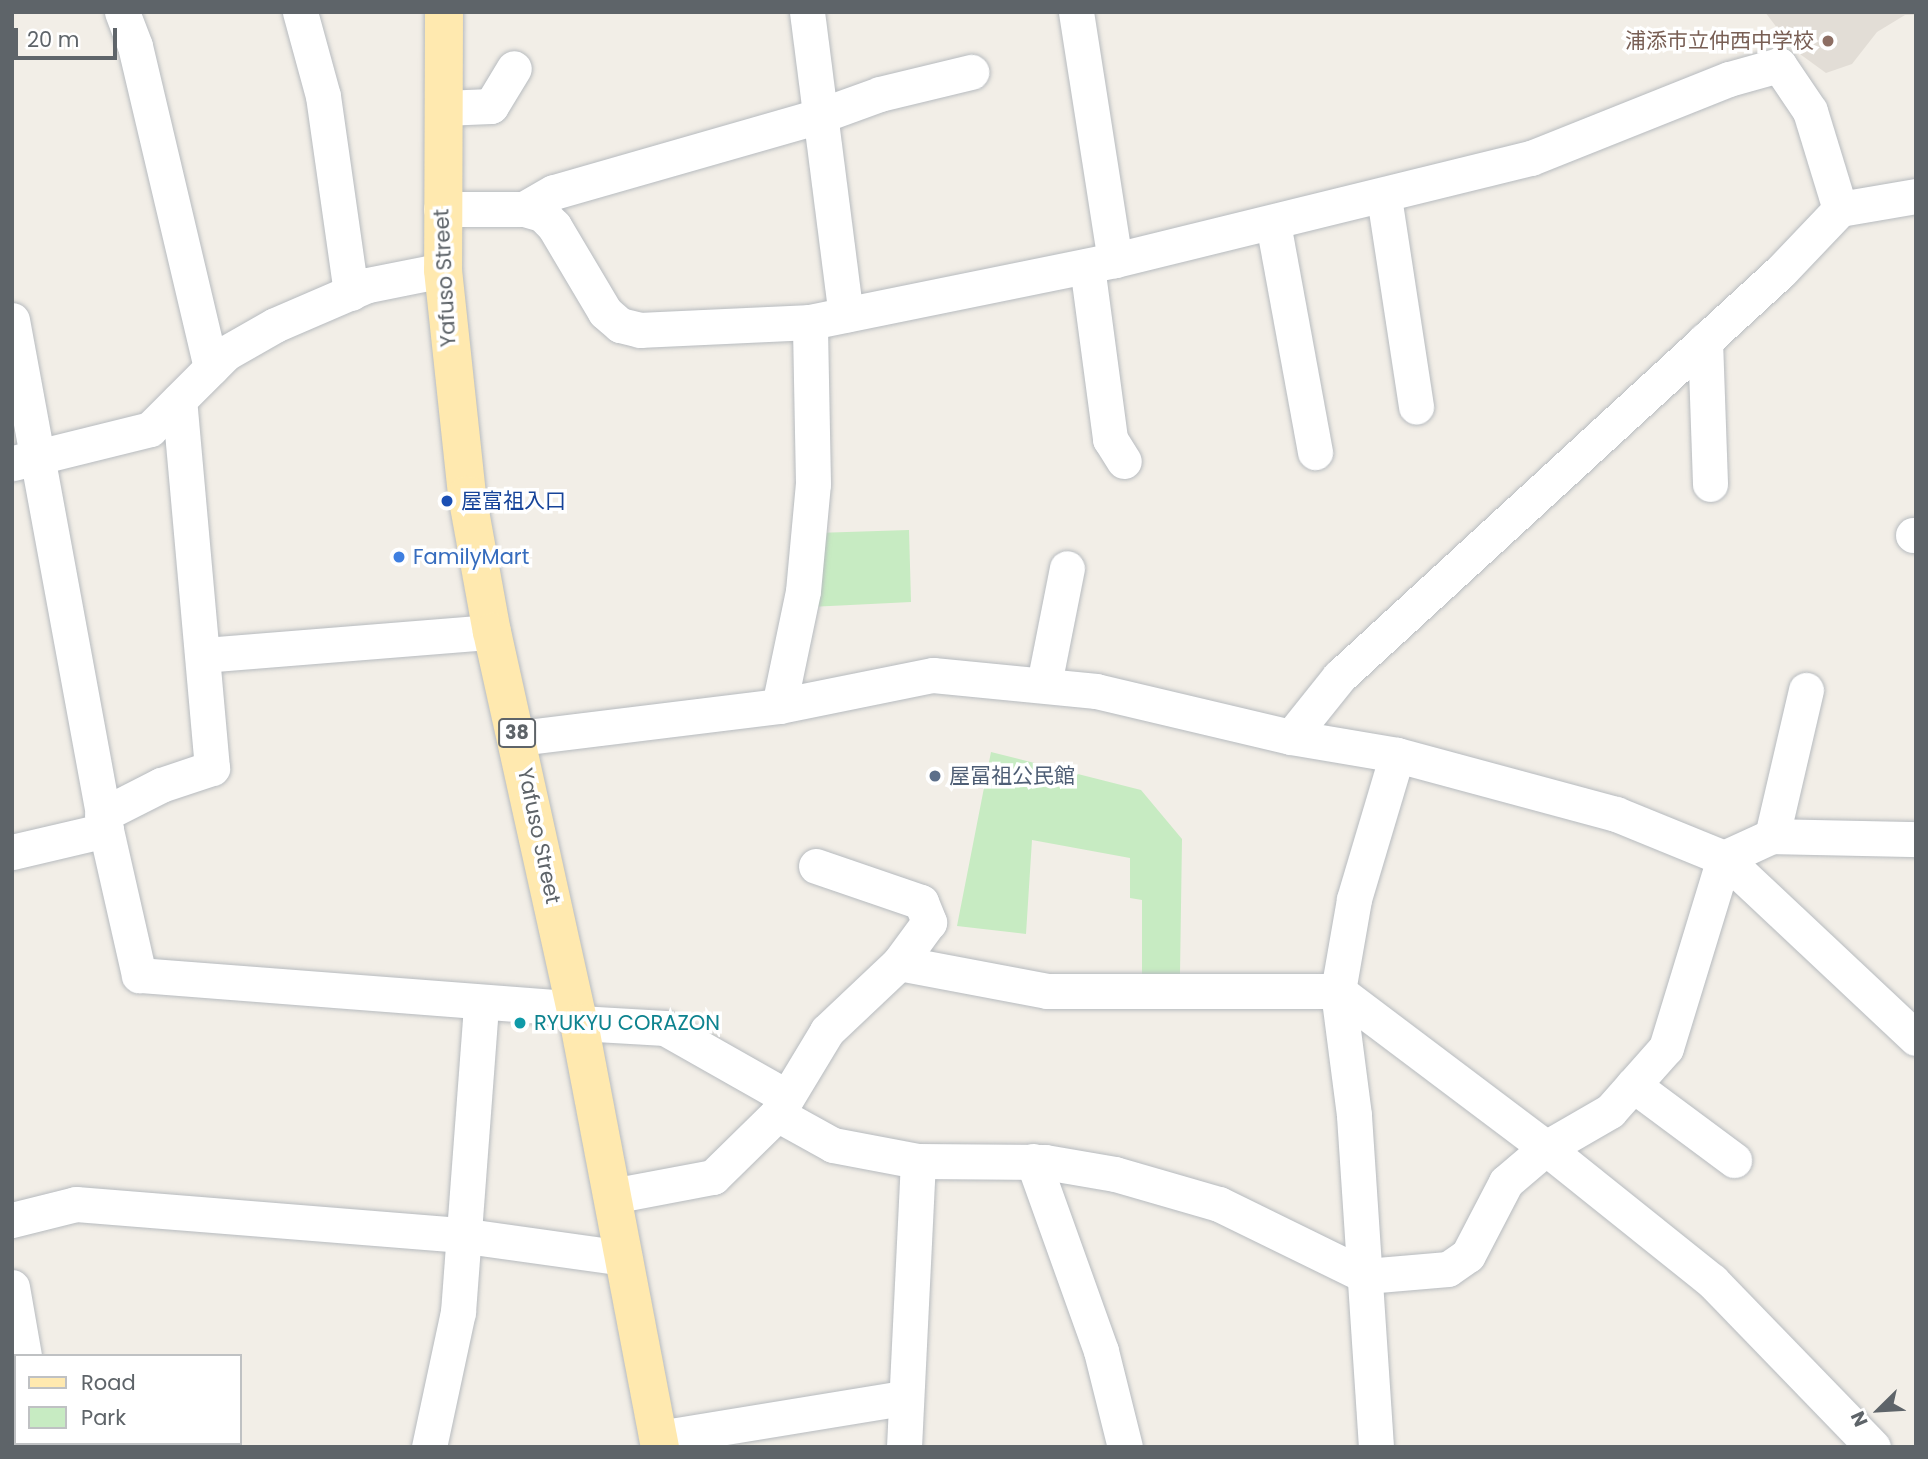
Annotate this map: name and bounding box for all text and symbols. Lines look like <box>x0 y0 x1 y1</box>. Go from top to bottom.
scale bar <box>18 14 121 58</box>
text: 20 m <box>27 25 80 54</box>
place label: 浦添市立仲西中学校 <box>1625 28 1814 54</box>
marker: 浦添市立仲西中学校 <box>1820 33 1836 49</box>
street label: Yafuso Street <box>429 208 461 348</box>
place label: 屋富祖入口 <box>461 488 566 514</box>
marker: 屋富祖入口 <box>439 493 455 509</box>
place label: FamilyMart <box>413 544 529 570</box>
marker: FamilyMart <box>391 549 407 565</box>
road number: 38 <box>498 718 536 748</box>
place label: 屋冨祖公民館 <box>949 763 1075 789</box>
street label: Yafuso Street <box>512 766 566 906</box>
marker: 屋冨祖公民館 <box>927 768 943 784</box>
place label: RYUKYU CORAZON <box>534 1010 720 1036</box>
marker: RYUKYU CORAZON <box>512 1015 528 1031</box>
legend <box>14 1354 242 1445</box>
text: Road <box>81 1368 136 1397</box>
north arrow <box>1844 1375 1914 1445</box>
text: Park <box>81 1403 126 1432</box>
text: N <box>1844 1407 1875 1431</box>

